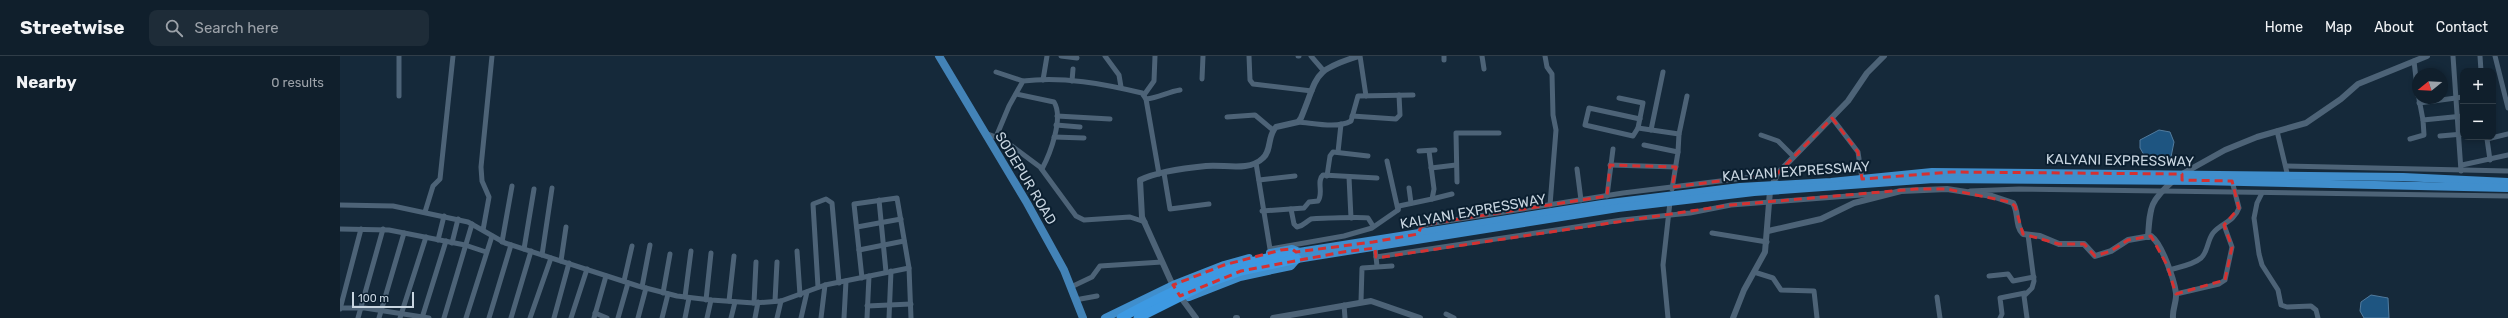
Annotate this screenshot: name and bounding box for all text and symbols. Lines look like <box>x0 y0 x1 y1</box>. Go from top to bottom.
search box <box>149 10 429 46</box>
text: Streetwise <box>20 16 125 39</box>
icon: search <box>163 17 185 39</box>
text: Search here <box>195 19 279 37</box>
text: Home <box>2265 19 2303 36</box>
text: Map <box>2325 19 2352 36</box>
text: About <box>2374 19 2414 36</box>
text: Contact <box>2436 19 2488 36</box>
north arrow <box>2412 68 2448 104</box>
map controls <box>2460 68 2496 140</box>
button: + <box>2460 68 2496 104</box>
text: Nearby <box>16 72 77 92</box>
text: 0 results <box>271 75 324 90</box>
button: − <box>2460 104 2496 140</box>
street label: SODEPUR ROAD <box>991 129 1060 228</box>
street label: KALYANI EXPRESSWAY <box>2046 151 2194 170</box>
street label: KALYANI EXPRESSWAY <box>1722 158 1871 185</box>
street label: KALYANI EXPRESSWAY <box>1399 190 1548 233</box>
scale bar <box>352 290 414 309</box>
text: 100 m <box>358 292 389 305</box>

